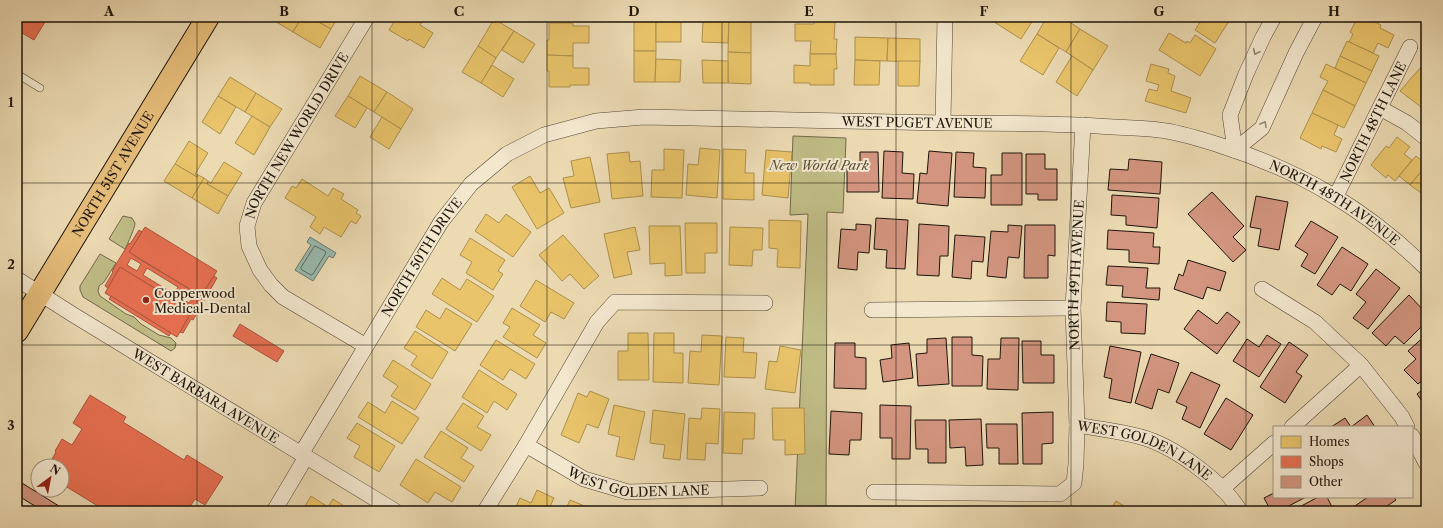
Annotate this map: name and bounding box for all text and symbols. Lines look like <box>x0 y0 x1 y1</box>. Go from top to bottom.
text: A <box>103 3 115 19</box>
text: B <box>279 3 289 19</box>
text: C <box>454 3 464 19</box>
text: D <box>628 3 640 19</box>
text: E <box>804 3 814 19</box>
text: F <box>980 3 989 19</box>
text: G <box>1153 3 1165 19</box>
text: H <box>1328 3 1340 19</box>
one-way arrow <box>1253 47 1261 55</box>
street label: NORTH NEW WORLD DRIVE <box>242 49 352 221</box>
street label: NORTH 48TH LANE <box>1336 59 1410 185</box>
text: 1 <box>8 94 14 110</box>
street label: NORTH 51ST AVENUE <box>68 108 157 240</box>
street label: WEST PUGET AVENUE <box>841 113 993 131</box>
one-way arrow <box>1259 121 1266 128</box>
street label: NORTH 48TH AVENUE <box>1267 156 1403 249</box>
park label: New World Park <box>768 157 869 173</box>
street label: NORTH 50TH DRIVE <box>378 194 465 319</box>
street label: NORTH 49TH AVENUE <box>1065 199 1087 351</box>
text: 2 <box>7 256 15 272</box>
place label: Copperwood Medical-Dental <box>154 285 251 316</box>
marker: Copperwood Medical-Dental <box>141 295 151 305</box>
street label: WEST BARBARA AVENUE <box>129 344 282 446</box>
text: 3 <box>7 417 15 433</box>
street label: WEST GOLDEN LANE <box>1075 417 1215 483</box>
legend <box>1273 426 1413 498</box>
text: Homes <box>1309 434 1349 449</box>
text: Shops <box>1309 454 1344 469</box>
north arrow <box>30 458 70 498</box>
text: N <box>48 461 63 478</box>
street label: WEST GOLDEN LANE <box>564 463 710 500</box>
text: Other <box>1309 474 1343 489</box>

